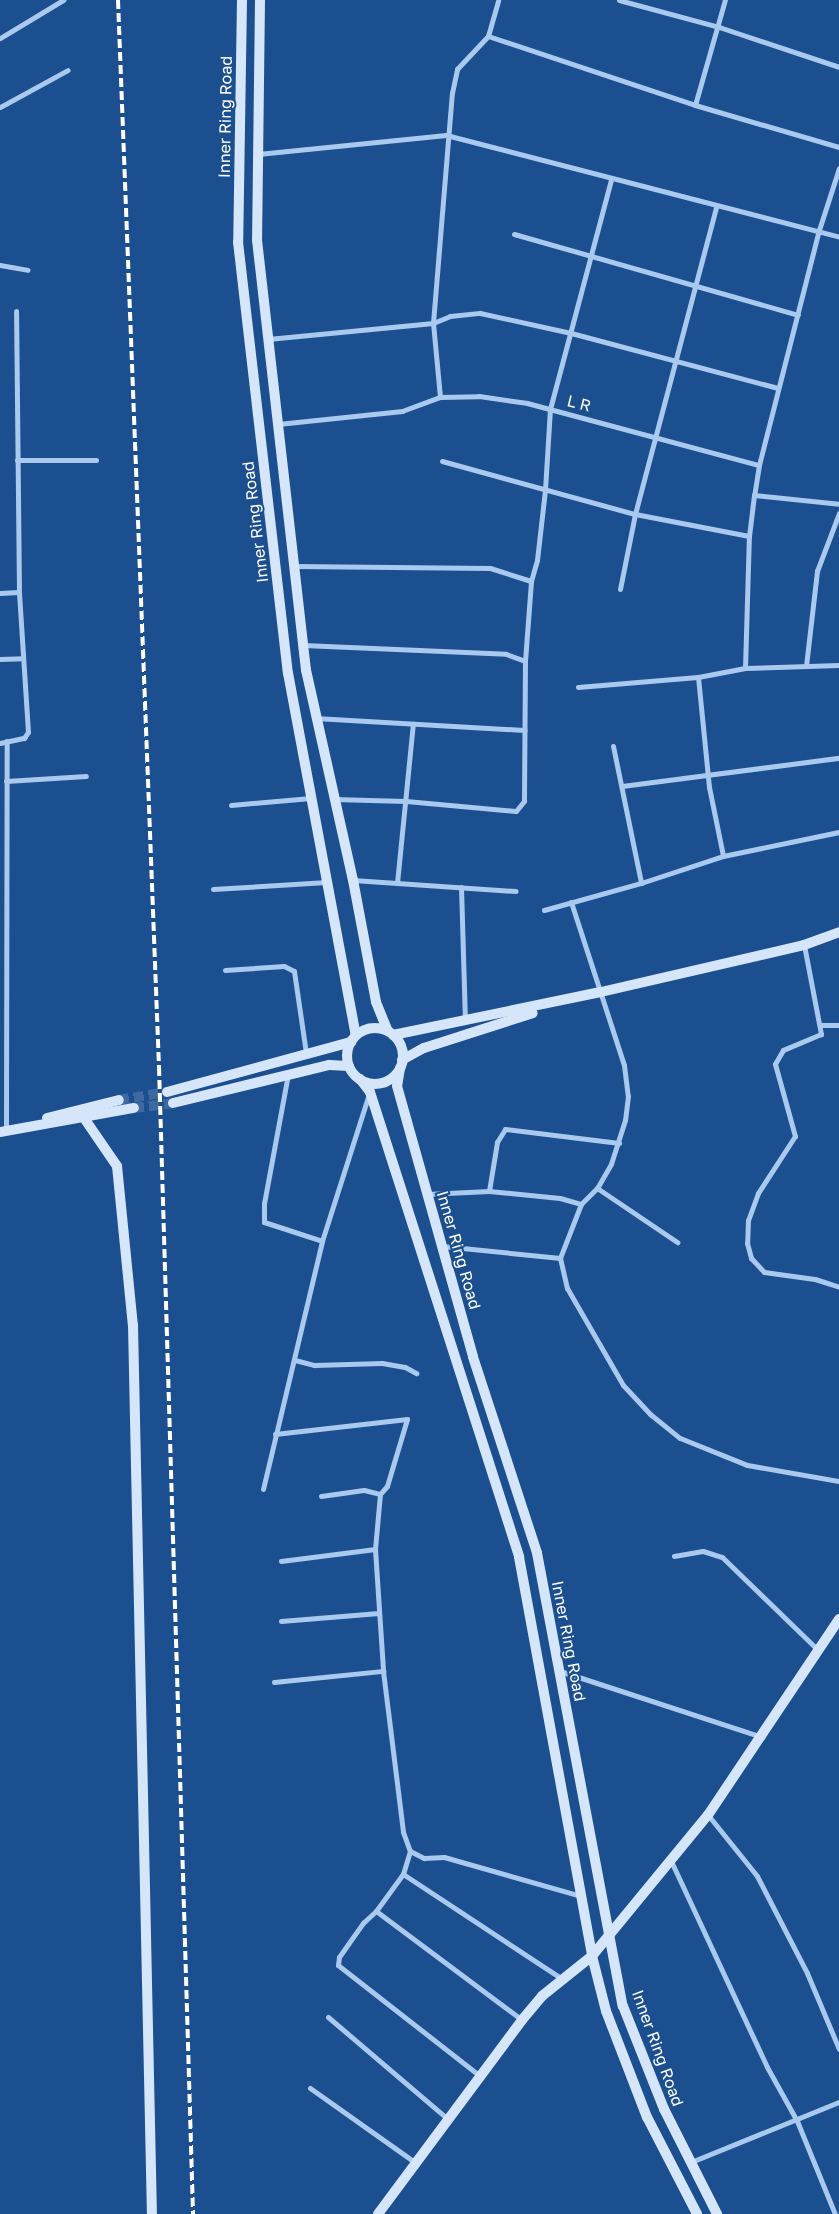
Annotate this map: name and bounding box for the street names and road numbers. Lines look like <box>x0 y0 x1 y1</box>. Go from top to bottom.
street label: Inner Ring Road <box>214 56 236 178</box>
street label: L R <box>565 391 593 415</box>
street label: Inner Ring Road <box>238 460 272 584</box>
street label: Inner Ring Road <box>433 1189 485 1311</box>
street label: Inner Ring Road <box>548 1579 590 1703</box>
street label: Inner Ring Road <box>628 1987 688 2109</box>

